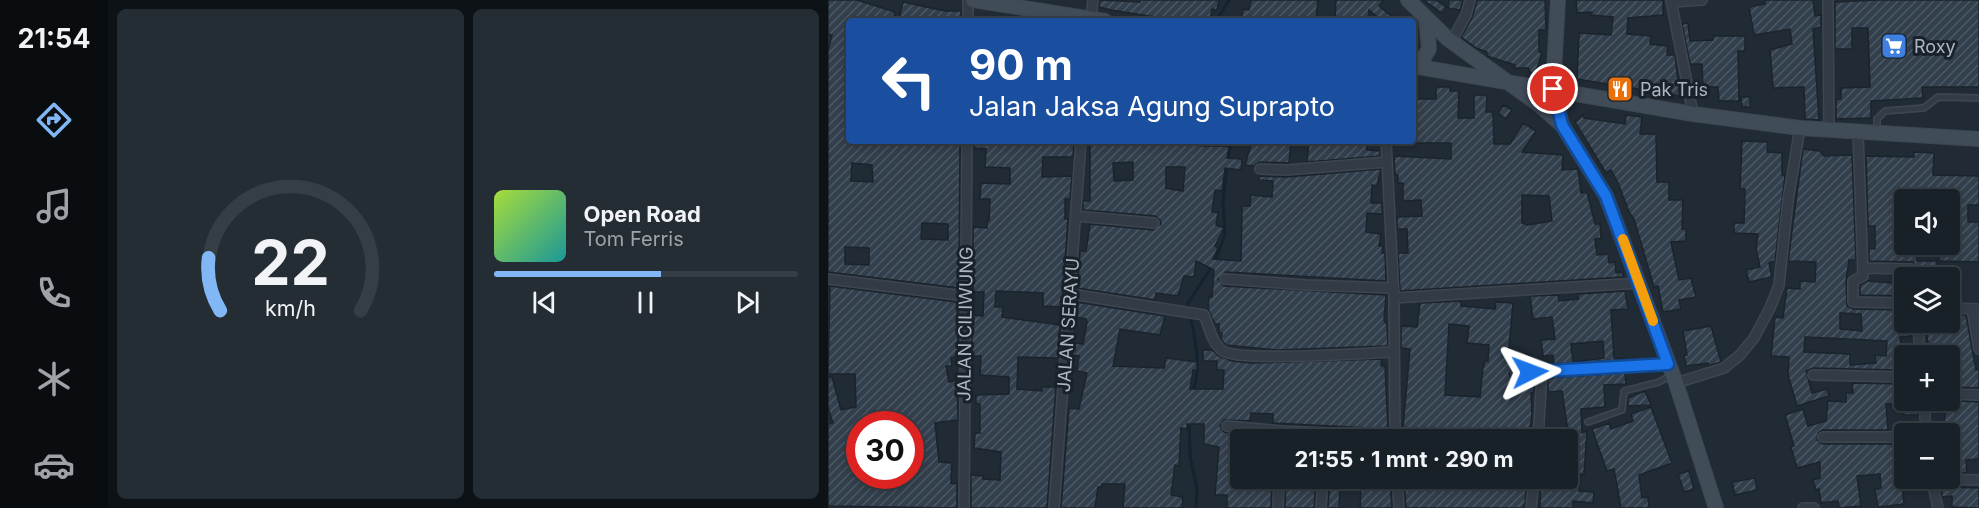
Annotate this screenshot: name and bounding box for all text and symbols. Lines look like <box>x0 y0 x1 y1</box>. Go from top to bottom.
text: 21:54 <box>17 22 91 55</box>
supermarket icon: Roxy <box>1879 31 1909 61</box>
place label: Roxy <box>1914 36 1956 57</box>
text: 90 m <box>969 39 1073 90</box>
icon: left <box>870 42 948 120</box>
pin <box>1527 63 1578 114</box>
icon: arrive <box>1536 72 1569 105</box>
restaurant icon: Pak Tris <box>1605 74 1635 104</box>
place label: Pak Tris <box>1640 79 1708 100</box>
text: Jalan Jaksa Agung Suprapto <box>969 90 1335 123</box>
icon: directions <box>33 99 75 141</box>
icon: music <box>33 185 75 227</box>
map controls <box>1894 189 1960 489</box>
button: sound <box>1894 189 1960 255</box>
text: Open Road <box>584 201 701 227</box>
text: 22 <box>251 225 330 300</box>
text: Tom Ferris <box>584 227 684 251</box>
street label: JALAN CILIWUNG <box>953 246 977 402</box>
street label: JALAN SERAYU <box>1053 257 1083 393</box>
button: layers <box>1894 267 1960 333</box>
icon: phone <box>33 272 75 314</box>
icon: previous <box>528 286 561 319</box>
icon: pause <box>629 286 662 319</box>
icon: next <box>731 286 764 319</box>
text: km/h <box>265 295 316 321</box>
position arrow <box>1498 340 1562 404</box>
button: + <box>1894 345 1960 411</box>
icon: climate <box>33 358 75 400</box>
speed limit sign: 30 <box>846 411 924 489</box>
button: − <box>1894 423 1960 489</box>
icon: car <box>33 444 75 486</box>
text: 21:55 · 1 mnt · 290 m <box>1294 446 1514 472</box>

